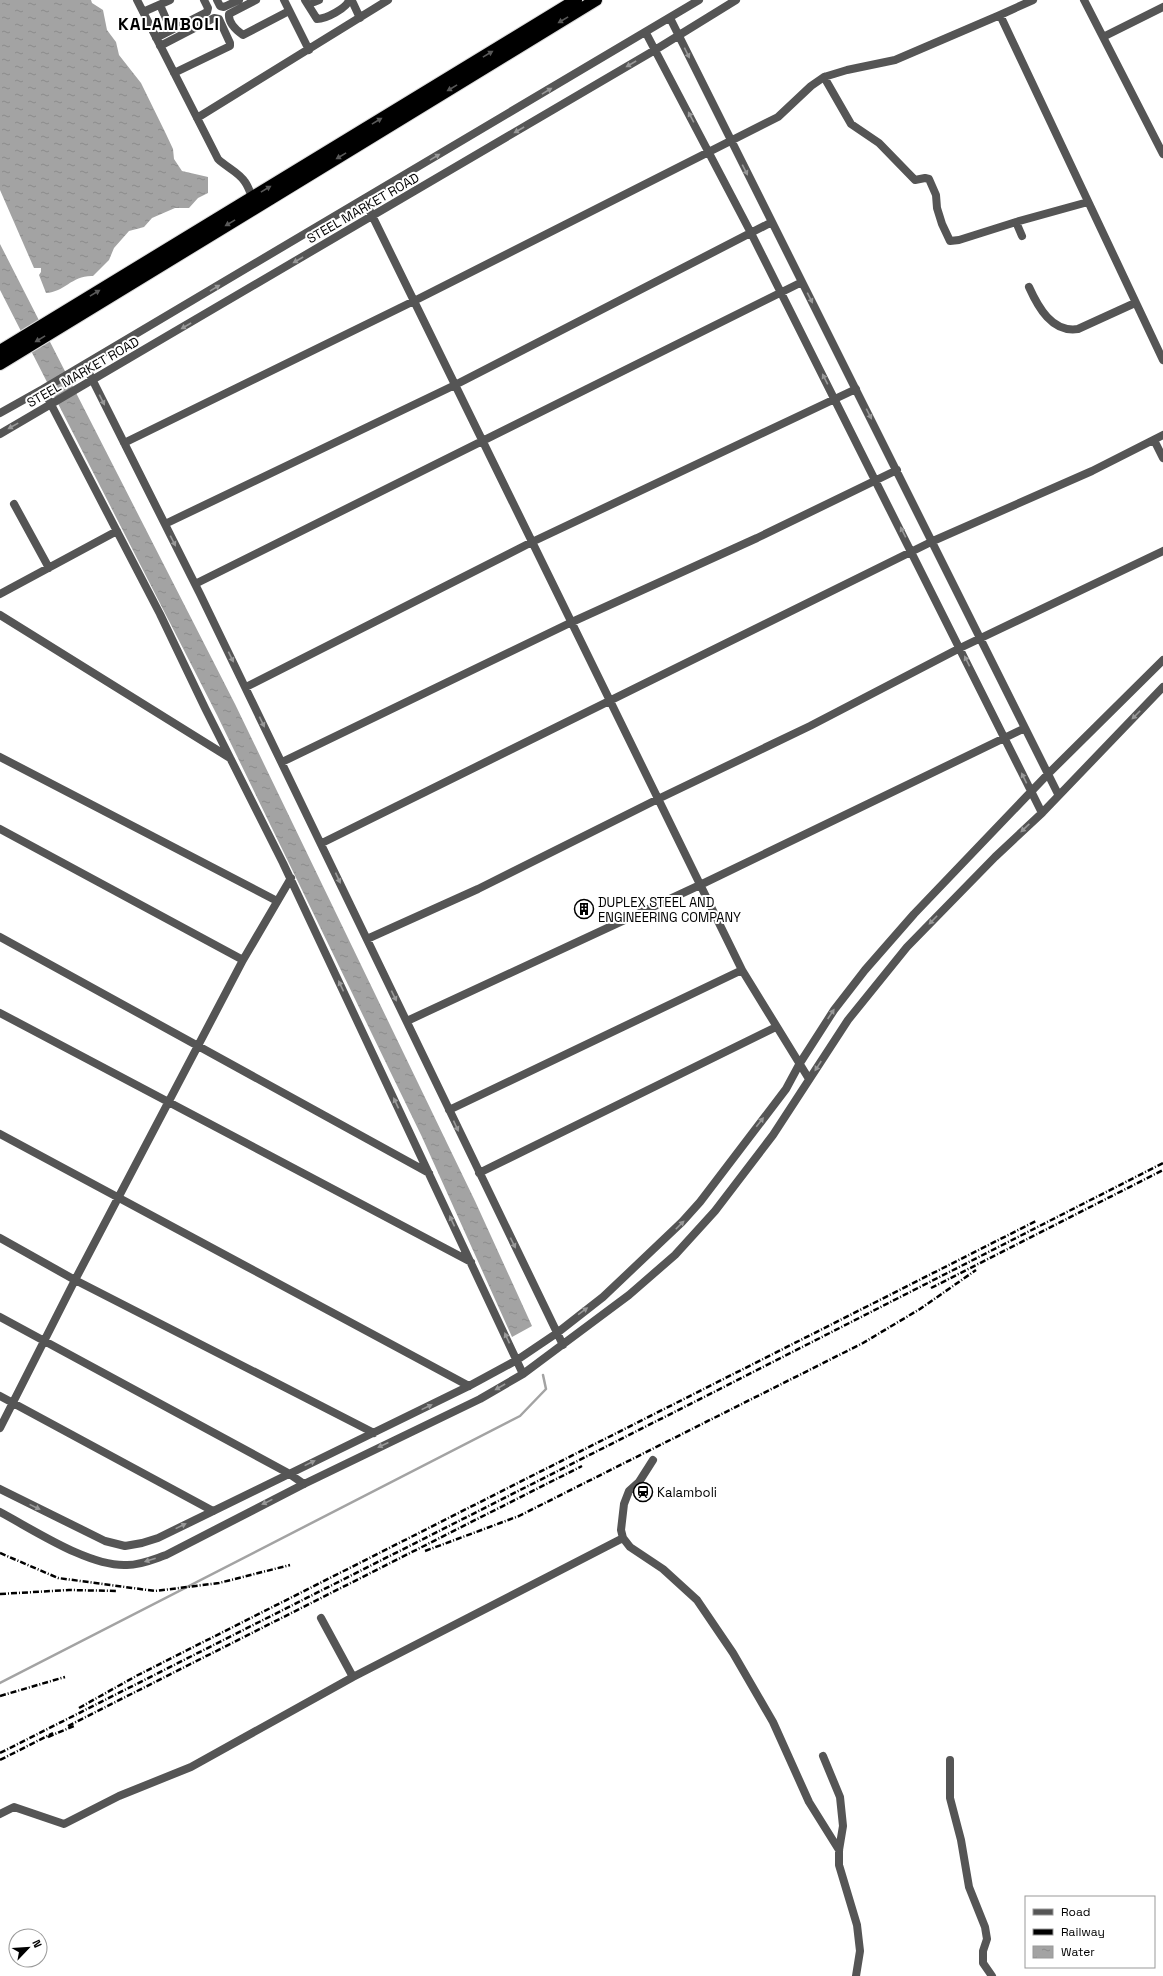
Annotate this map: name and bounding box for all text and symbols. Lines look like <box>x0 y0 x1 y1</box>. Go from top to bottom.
district label: KALAMBOLI <box>118 13 220 35</box>
one-way arrow <box>557 17 569 24</box>
one-way arrow <box>684 48 690 59</box>
one-way arrow <box>482 50 494 57</box>
one-way arrow <box>625 61 637 68</box>
one-way arrow <box>447 84 457 92</box>
one-way arrow <box>541 88 553 95</box>
one-way arrow <box>688 111 695 123</box>
one-way arrow <box>372 117 382 125</box>
one-way arrow <box>513 127 525 134</box>
one-way arrow <box>335 152 347 159</box>
one-way arrow <box>429 154 441 161</box>
one-way arrow <box>742 164 748 175</box>
street label: STEEL MARKET ROAD <box>304 169 422 247</box>
one-way arrow <box>260 185 272 192</box>
one-way arrow <box>224 220 236 227</box>
one-way arrow <box>292 256 304 263</box>
one-way arrow <box>209 284 220 291</box>
one-way arrow <box>89 289 101 296</box>
one-way arrow <box>807 292 814 304</box>
one-way arrow <box>180 322 192 329</box>
street label: STEEL MARKET ROAD <box>24 333 142 411</box>
one-way arrow <box>34 336 46 343</box>
one-way arrow <box>822 373 828 384</box>
one-way arrow <box>99 394 105 405</box>
one-way arrow <box>866 408 872 420</box>
one-way arrow <box>8 423 19 430</box>
one-way arrow <box>899 526 906 538</box>
one-way arrow <box>170 535 176 547</box>
one-way arrow <box>228 652 234 663</box>
one-way arrow <box>963 655 970 667</box>
one-way arrow <box>1131 710 1141 720</box>
one-way arrow <box>259 717 265 728</box>
one-way arrow <box>1021 772 1027 783</box>
one-way arrow <box>1020 823 1030 833</box>
one-way arrow <box>335 873 341 884</box>
place label: DUPLEX STEEL AND ENGINEERING COMPANY <box>598 894 741 926</box>
building icon: DUPLEX STEEL AND ENGINEERING COMPANY <box>573 898 595 920</box>
one-way arrow <box>928 915 938 925</box>
one-way arrow <box>338 980 344 991</box>
one-way arrow <box>391 990 397 1001</box>
one-way arrow <box>828 1008 835 1020</box>
one-way arrow <box>814 1060 822 1071</box>
one-way arrow <box>393 1098 399 1109</box>
one-way arrow <box>756 1117 764 1128</box>
one-way arrow <box>453 1120 459 1131</box>
one-way arrow <box>449 1215 455 1226</box>
one-way arrow <box>675 1220 685 1229</box>
one-way arrow <box>510 1237 516 1249</box>
one-way arrow <box>578 1307 589 1316</box>
one-way arrow <box>504 1333 510 1344</box>
one-way arrow <box>494 1384 506 1391</box>
one-way arrow <box>421 1404 433 1410</box>
one-way arrow <box>378 1442 389 1448</box>
one-way arrow <box>304 1460 315 1466</box>
station icon: Kalamboli <box>632 1481 654 1503</box>
place label: Kalamboli <box>657 1484 717 1501</box>
one-way arrow <box>261 1499 272 1506</box>
one-way arrow <box>29 1504 41 1510</box>
one-way arrow <box>175 1523 186 1530</box>
one-way arrow <box>144 1557 156 1563</box>
legend <box>1025 1896 1155 1968</box>
text: Road <box>1061 1904 1090 1920</box>
text: Railway <box>1061 1924 1105 1940</box>
north arrow <box>8 1928 48 1968</box>
text: N <box>29 1937 45 1950</box>
text: Water <box>1061 1944 1095 1960</box>

